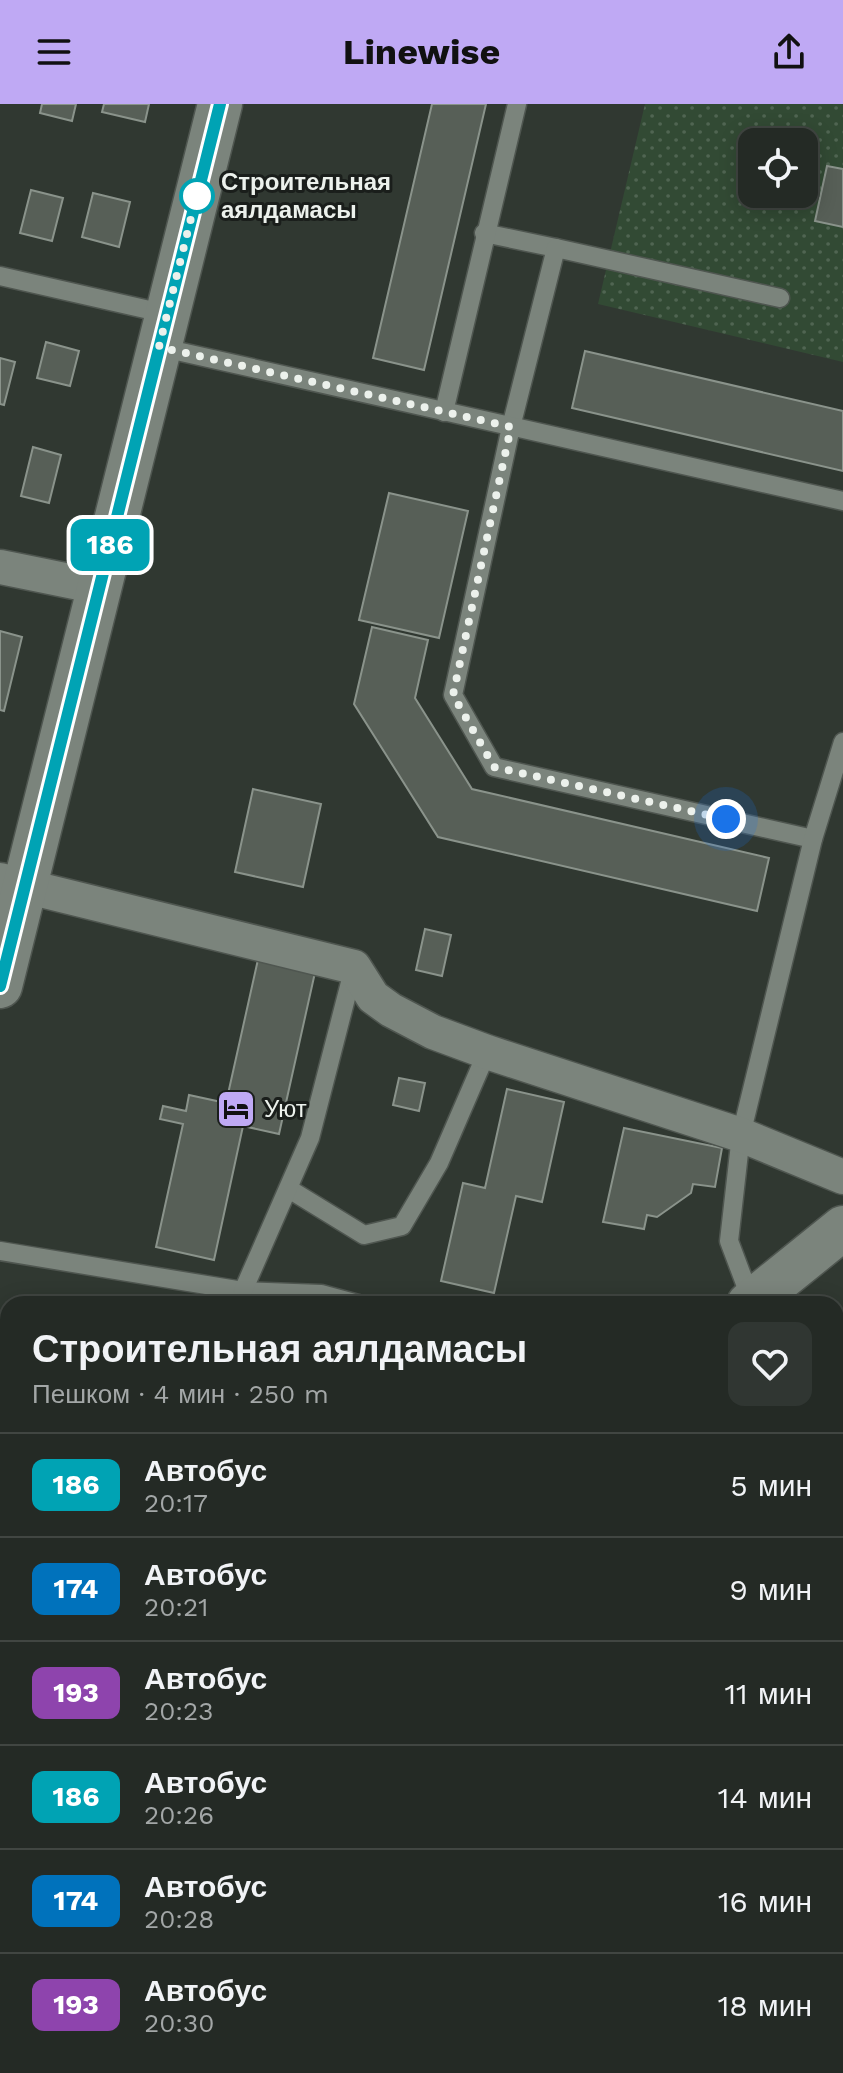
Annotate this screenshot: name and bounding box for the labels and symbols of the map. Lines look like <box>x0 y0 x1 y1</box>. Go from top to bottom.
place label: Строительная аялдамасы <box>221 168 391 224</box>
marker: Строительная аялдамасы <box>180 179 214 213</box>
line badge: 186 <box>64 519 156 571</box>
your location <box>706 799 746 839</box>
hotel icon: Уют <box>215 1088 257 1130</box>
place label: Уют <box>264 1095 307 1123</box>

